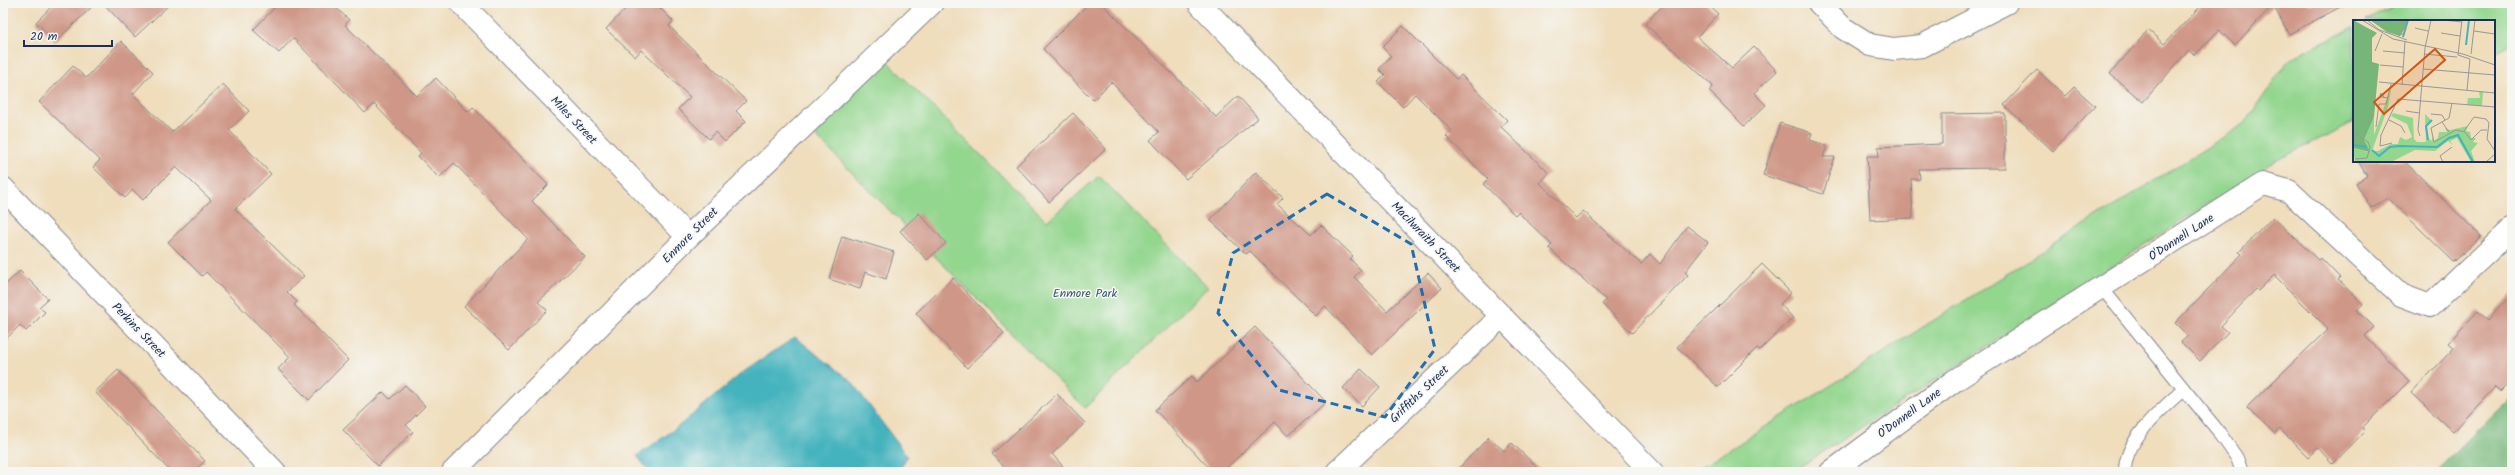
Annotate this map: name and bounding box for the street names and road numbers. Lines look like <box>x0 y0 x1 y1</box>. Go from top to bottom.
street label: Miles Street <box>546 92 602 149</box>
street label: Macilwraith Street <box>1386 197 1465 278</box>
street label: Enmore Street <box>658 203 723 268</box>
street label: O'Donnell Lane <box>2145 209 2218 266</box>
street label: Perkins Street <box>107 298 170 363</box>
street label: Griffiths Street <box>1385 361 1454 428</box>
street label: O'Donnell Lane <box>1873 383 1946 443</box>

